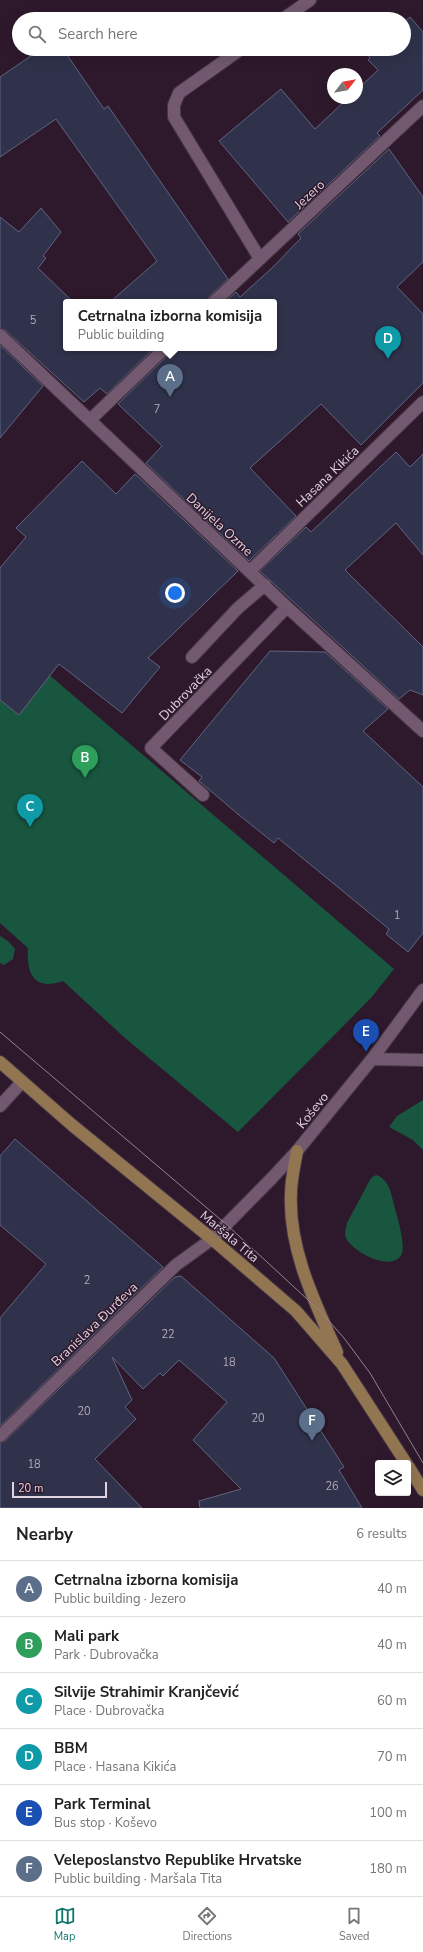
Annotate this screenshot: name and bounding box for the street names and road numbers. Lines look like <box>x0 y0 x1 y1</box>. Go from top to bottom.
street label: Jezero <box>290 176 329 214</box>
street label: Hasana Kikića <box>292 442 363 511</box>
street label: Danijela Ozme <box>182 489 257 560</box>
street label: Dubrovačka <box>155 663 216 725</box>
street label: Koševo <box>293 1089 333 1133</box>
street label: Maršala Tita <box>196 1207 263 1267</box>
street label: Branislava Đurđeva <box>48 1279 142 1371</box>

